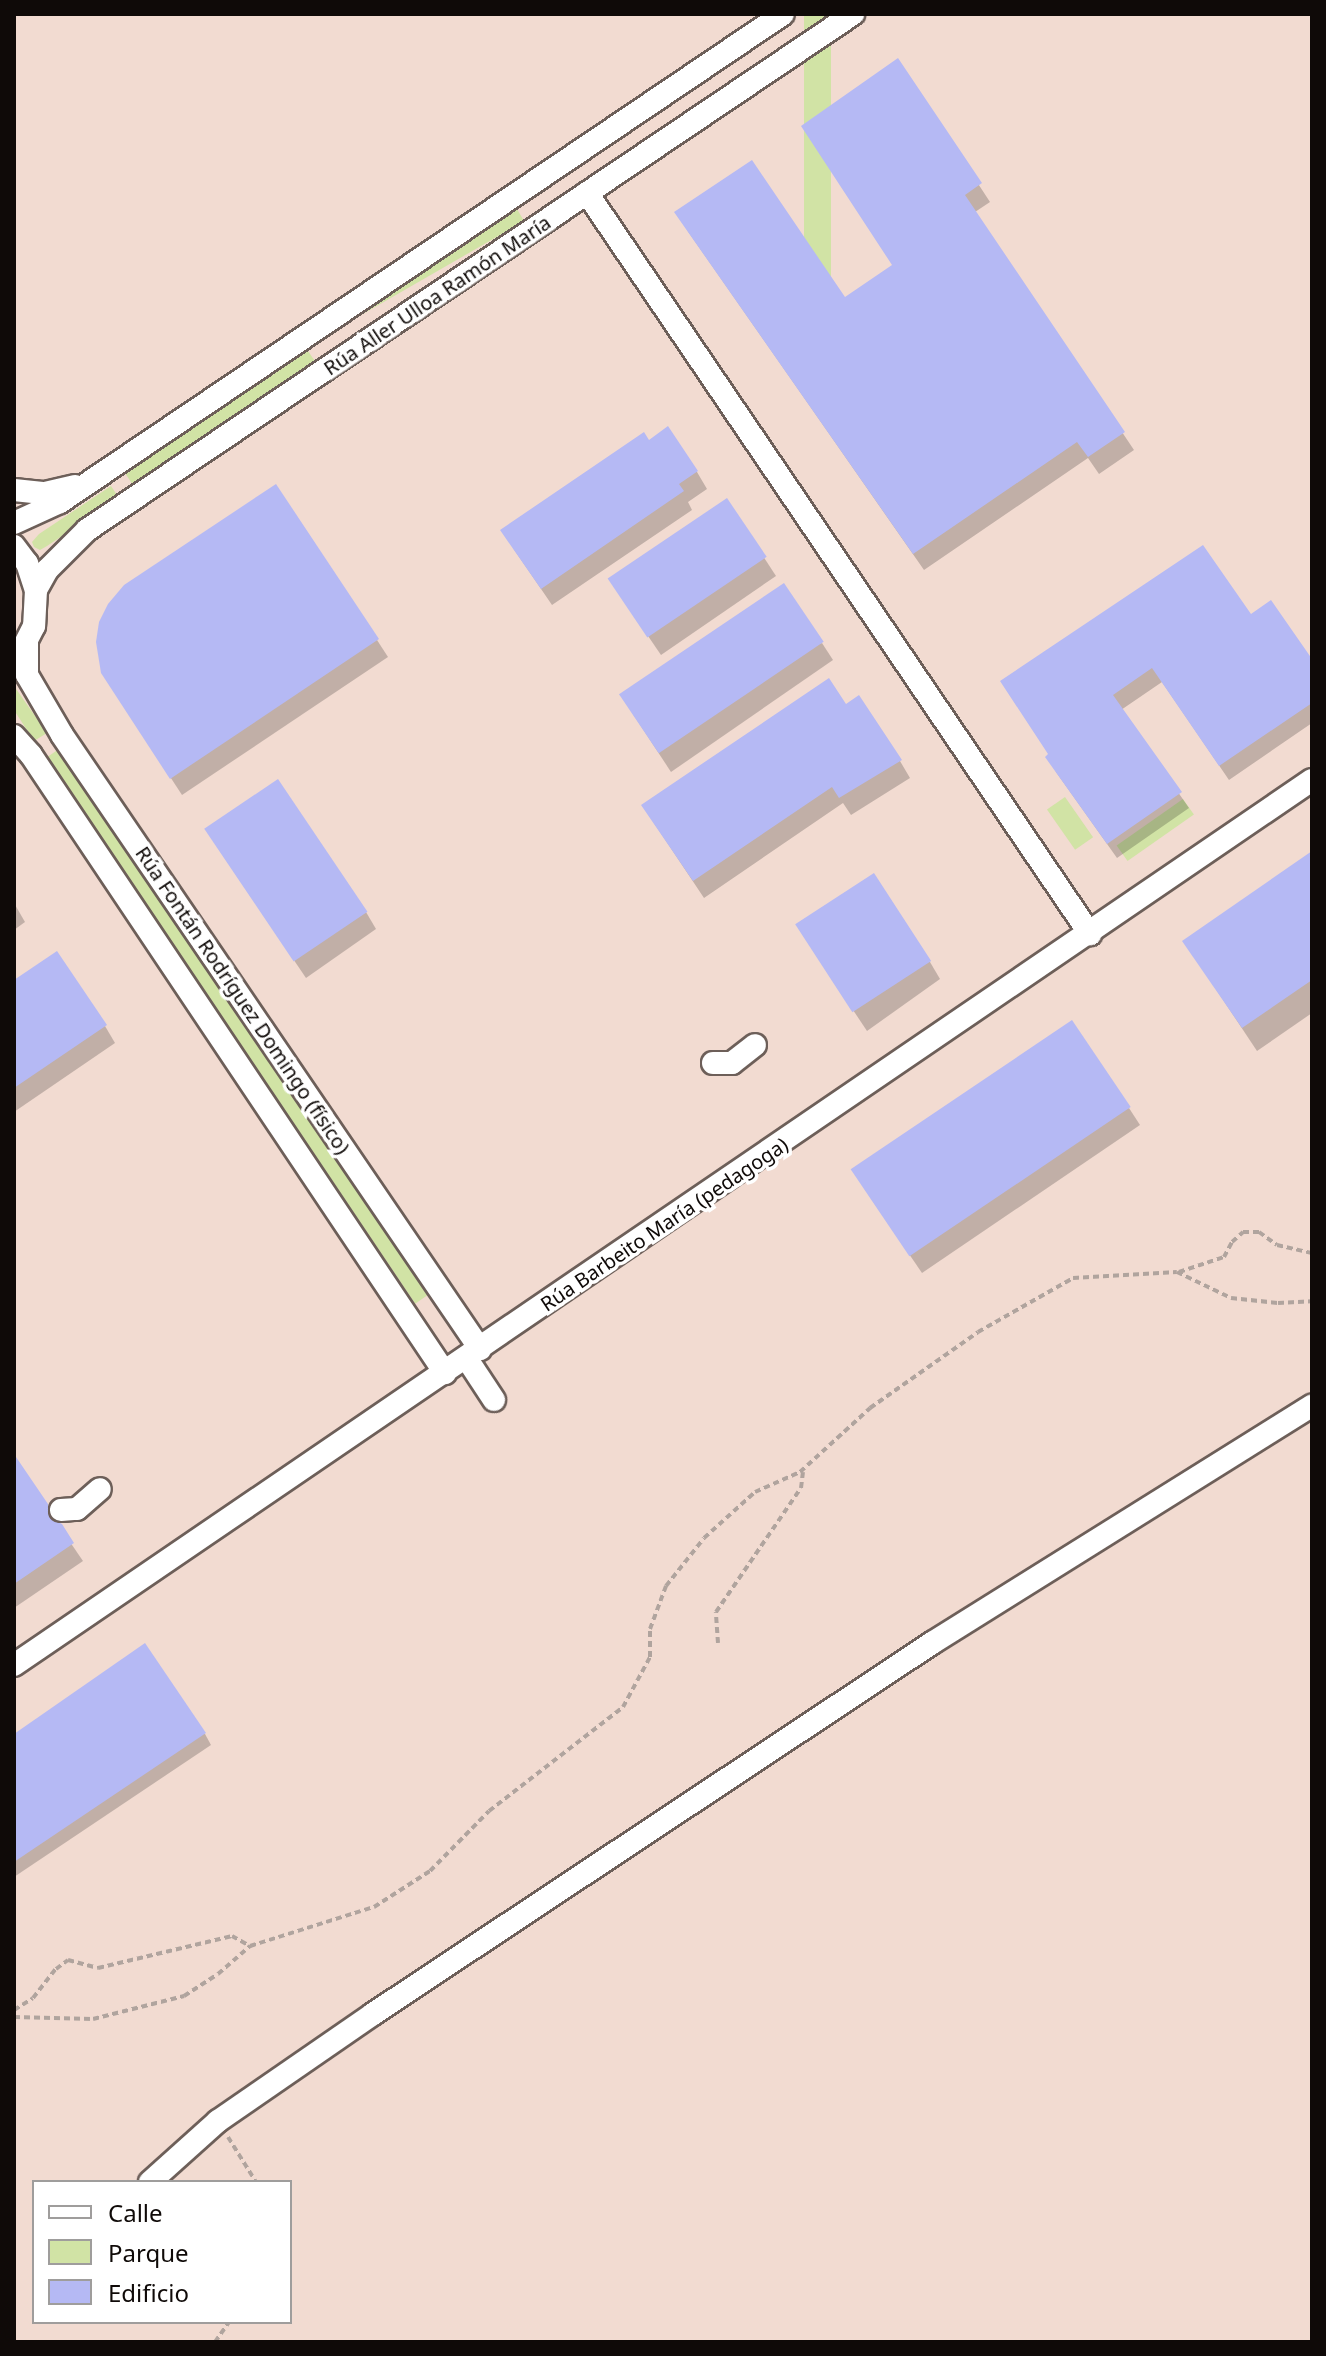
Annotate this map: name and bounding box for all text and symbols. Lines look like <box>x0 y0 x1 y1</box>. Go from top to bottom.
street label: Rúa Aller Ulloa Ramón María <box>319 210 555 380</box>
street label: Rúa Fontán Rodríguez Domingo (físico) <box>131 842 355 1158</box>
street label: Rúa Barbeito María (pedagoga) <box>536 1132 792 1316</box>
legend <box>32 2180 292 2324</box>
text: Calle <box>108 2196 163 2229</box>
text: Parque <box>108 2236 189 2269</box>
text: Edificio <box>108 2276 189 2309</box>

